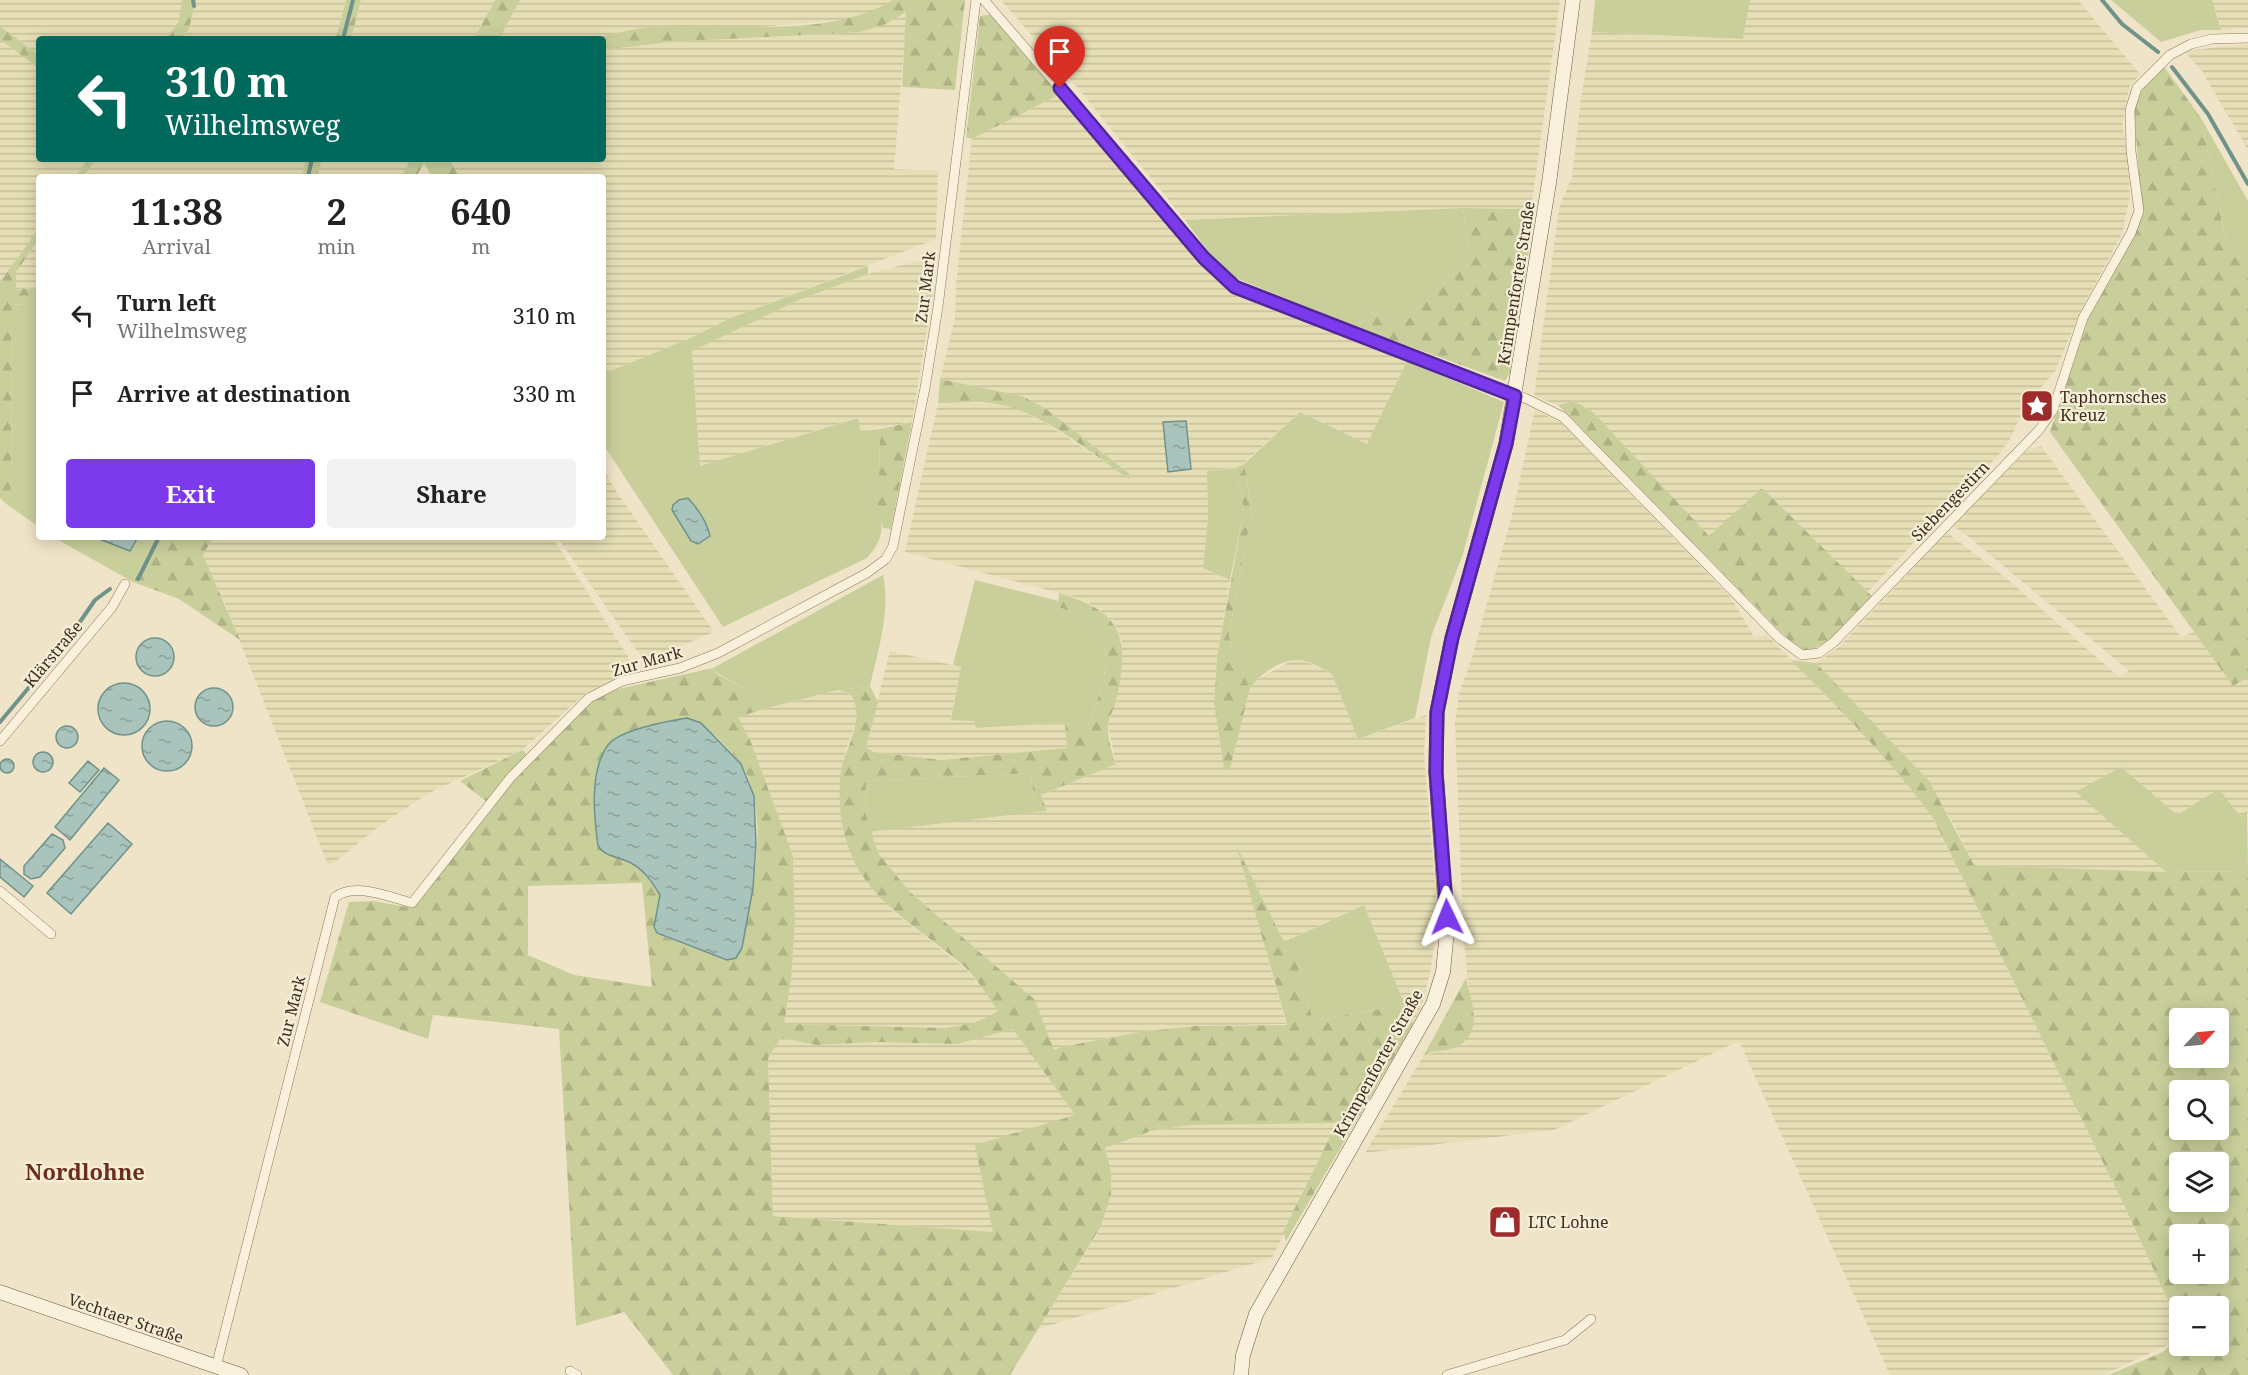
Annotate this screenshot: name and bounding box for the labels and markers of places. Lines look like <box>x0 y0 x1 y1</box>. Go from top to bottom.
pin <box>1034 26 1085 88</box>
place label: Taphornsches Kreuz <box>2060 386 2166 426</box>
place icon: Taphornsches Kreuz <box>2019 388 2055 424</box>
shop icon: LTC Lohne <box>1487 1204 1523 1240</box>
place label: LTC Lohne <box>1528 1211 1609 1233</box>

